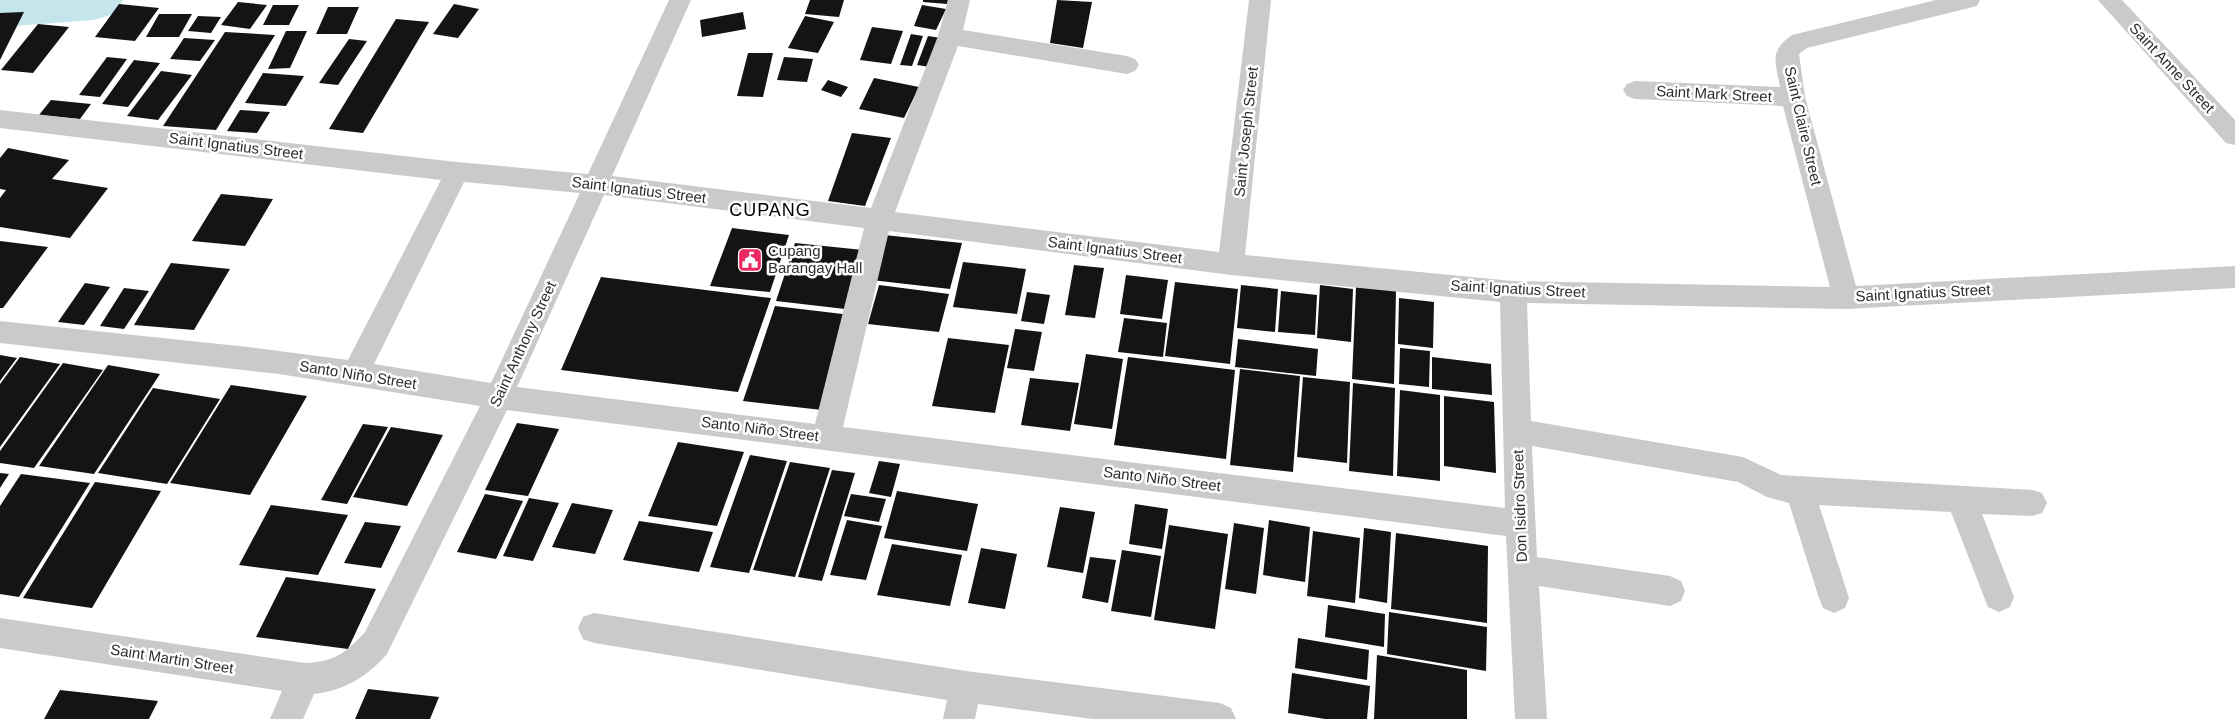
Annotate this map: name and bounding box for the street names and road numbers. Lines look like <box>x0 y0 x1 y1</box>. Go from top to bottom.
street label: Saint Anne Street <box>2126 19 2219 117</box>
street label: Saint Joseph Street <box>1230 65 1261 198</box>
street label: Saint Claire Street <box>1782 65 1826 188</box>
street label: Saint Mark Street <box>1656 82 1773 105</box>
street label: Saint Ignatius Street <box>168 129 305 162</box>
street label: Saint Ignatius Street <box>571 173 708 206</box>
street label: Saint Ignatius Street <box>1047 233 1184 266</box>
street label: Saint Ignatius Street <box>1450 276 1587 301</box>
street label: Saint Anthony Street <box>486 277 559 409</box>
street label: Saint Ignatius Street <box>1855 280 1992 305</box>
street label: Santo Niño Street <box>298 357 419 392</box>
street label: Santo Niño Street <box>700 413 821 444</box>
street label: Don Isidro Street <box>1509 449 1530 563</box>
street label: Santo Niño Street <box>1102 463 1223 494</box>
street label: Saint Martin Street <box>109 640 236 677</box>

